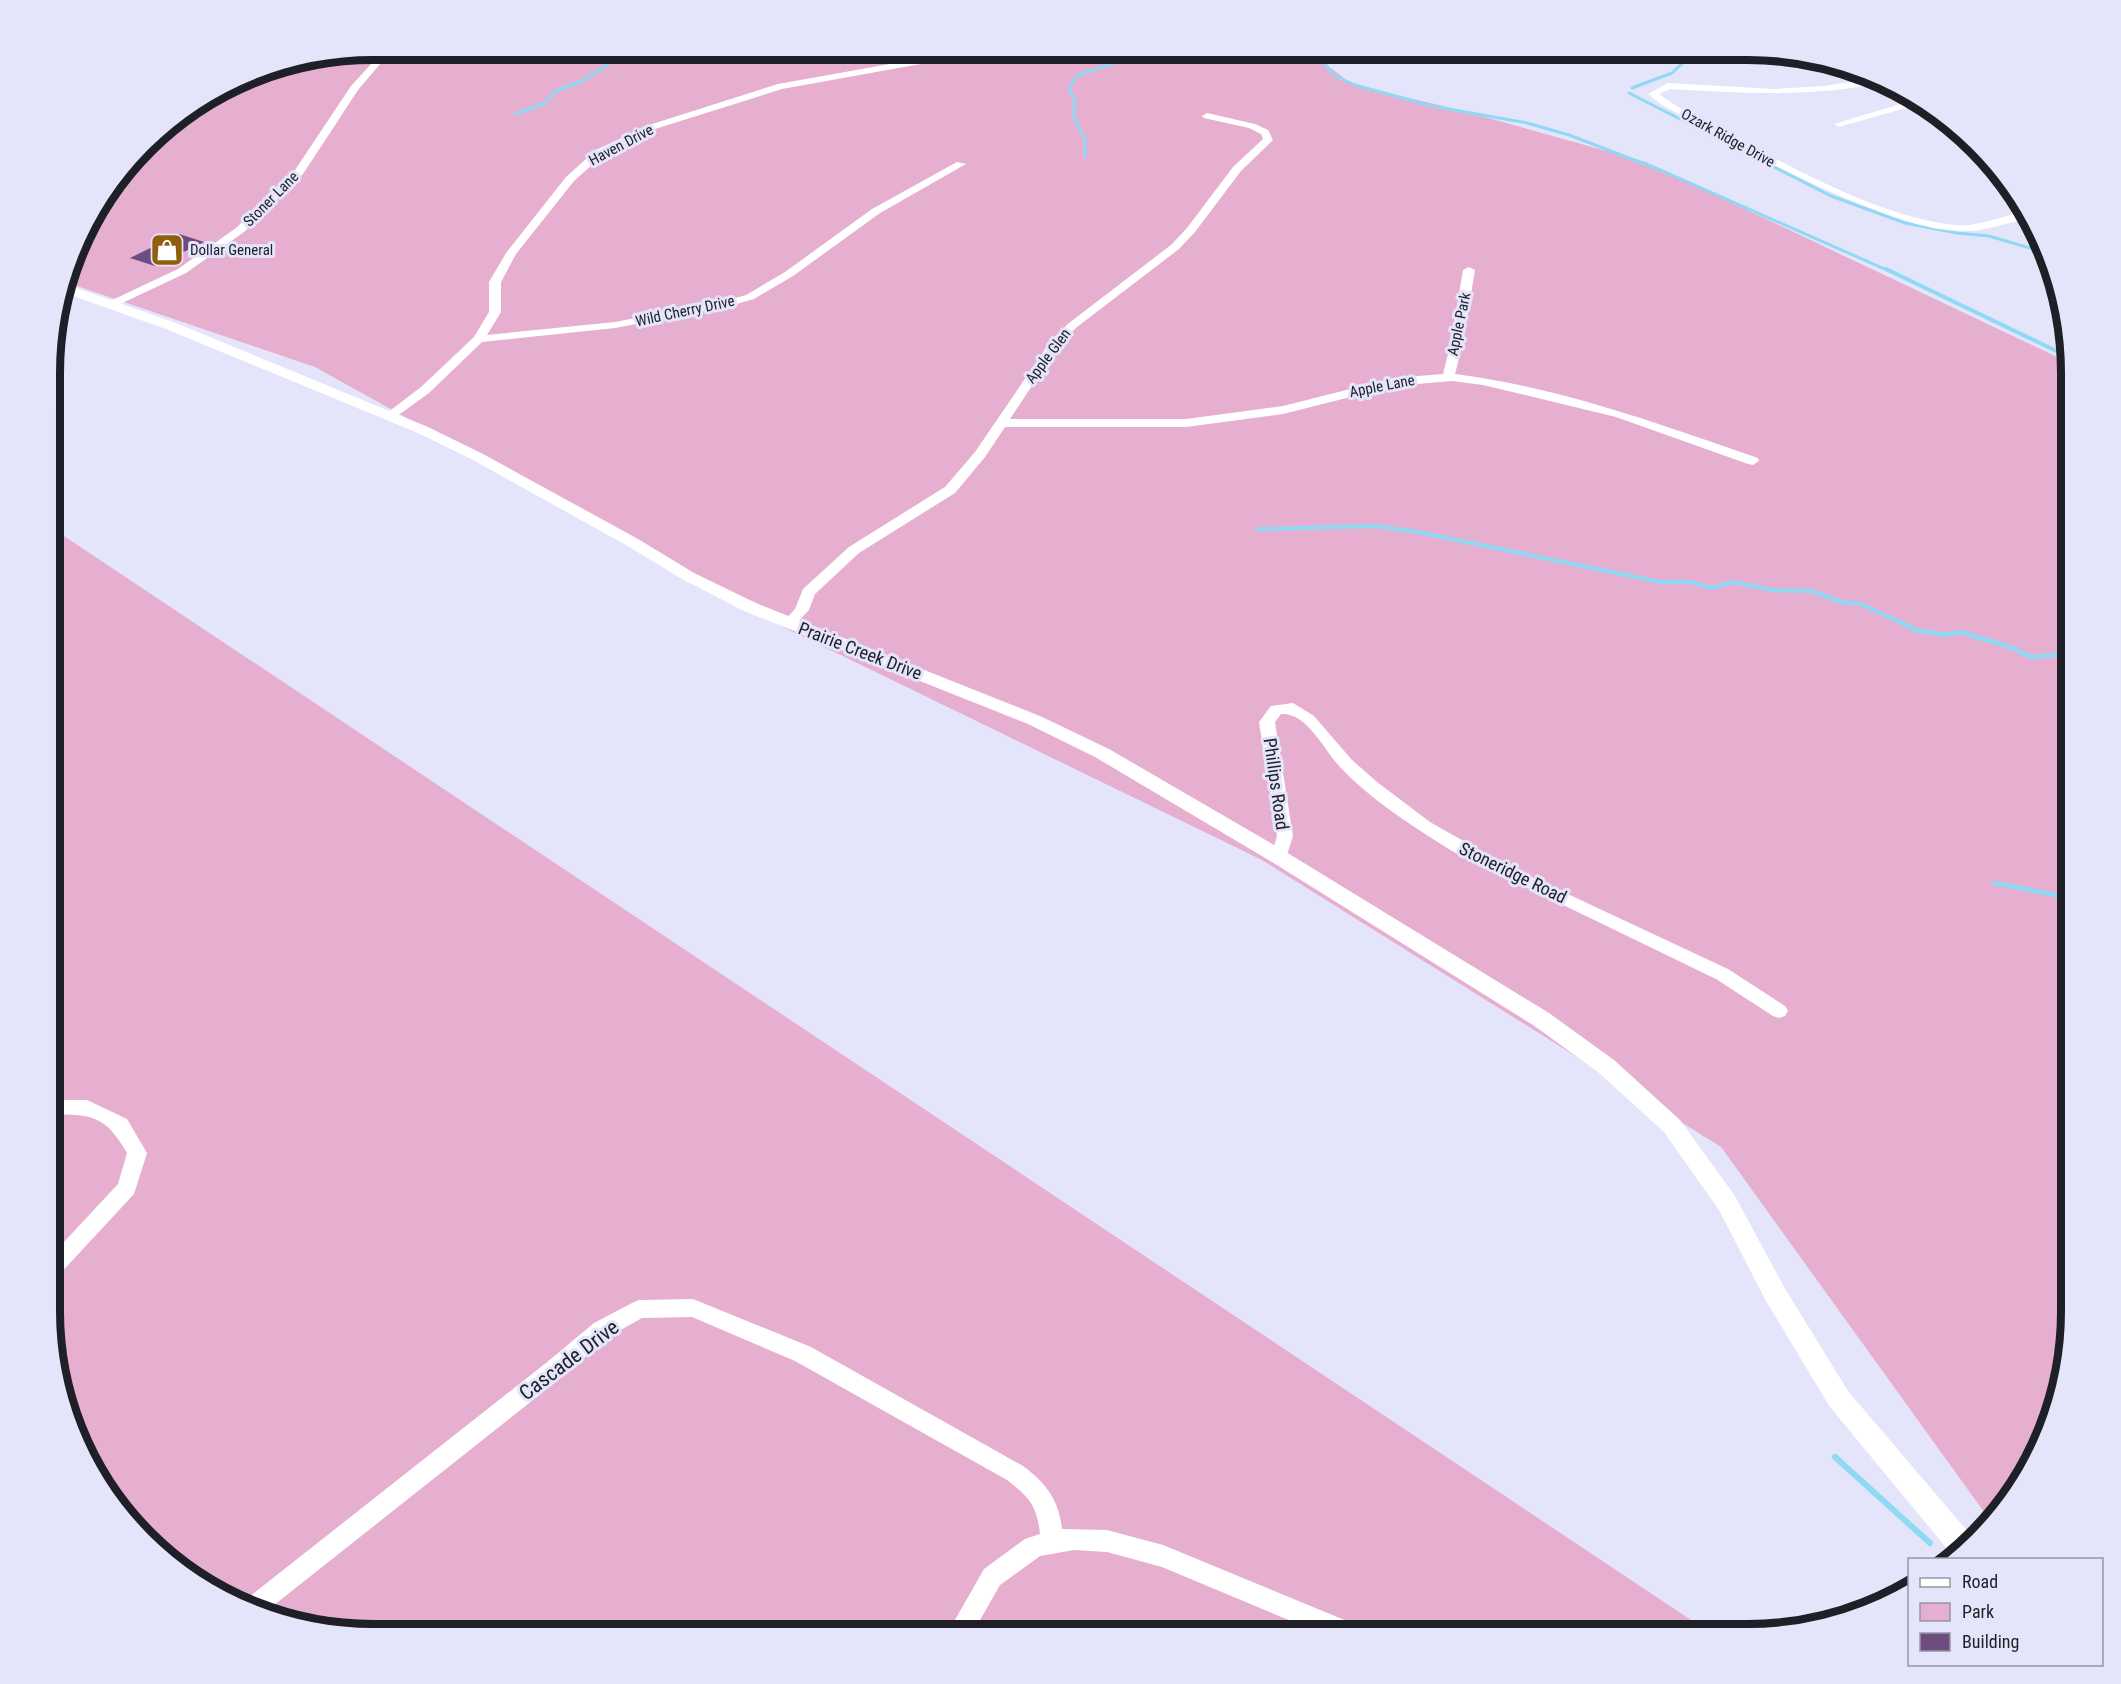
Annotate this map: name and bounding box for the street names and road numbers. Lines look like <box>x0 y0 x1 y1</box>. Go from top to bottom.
street label: Ozark Ridge Drive <box>1678 105 1778 171</box>
street label: Haven Drive <box>586 121 656 169</box>
street label: Stoner Lane <box>240 168 302 230</box>
street label: Apple Park <box>1444 291 1475 357</box>
street label: Wild Cherry Drive <box>634 292 736 330</box>
street label: Apple Glen <box>1022 325 1074 387</box>
street label: Apple Lane <box>1348 371 1416 401</box>
street label: Prairie Creek Drive <box>795 617 925 684</box>
street label: Phillips Road <box>1260 737 1293 831</box>
street label: Stoneridge Road <box>1456 838 1570 908</box>
street label: Cascade Drive <box>515 1315 624 1405</box>

